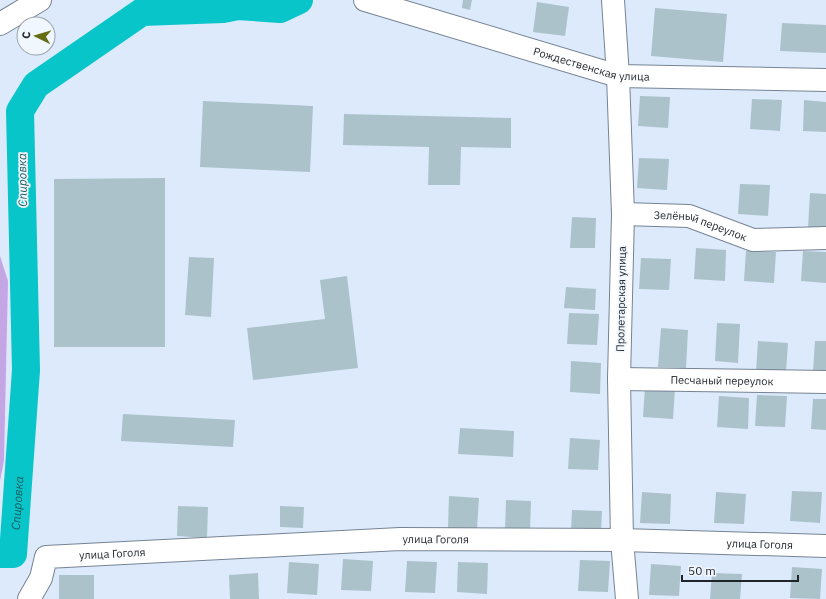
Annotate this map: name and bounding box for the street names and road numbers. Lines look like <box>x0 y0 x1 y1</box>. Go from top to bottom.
street label: Рождественская улица <box>532 44 650 84</box>
street label: Зелёный переулок <box>653 208 749 244</box>
street label: Пролетарская улица <box>613 246 629 352</box>
street label: Песчаный переулок <box>670 373 774 388</box>
street label: улица Гоголя <box>402 532 469 546</box>
street label: улица Гоголя <box>726 536 793 552</box>
street label: улица Гоголя <box>79 545 146 562</box>

